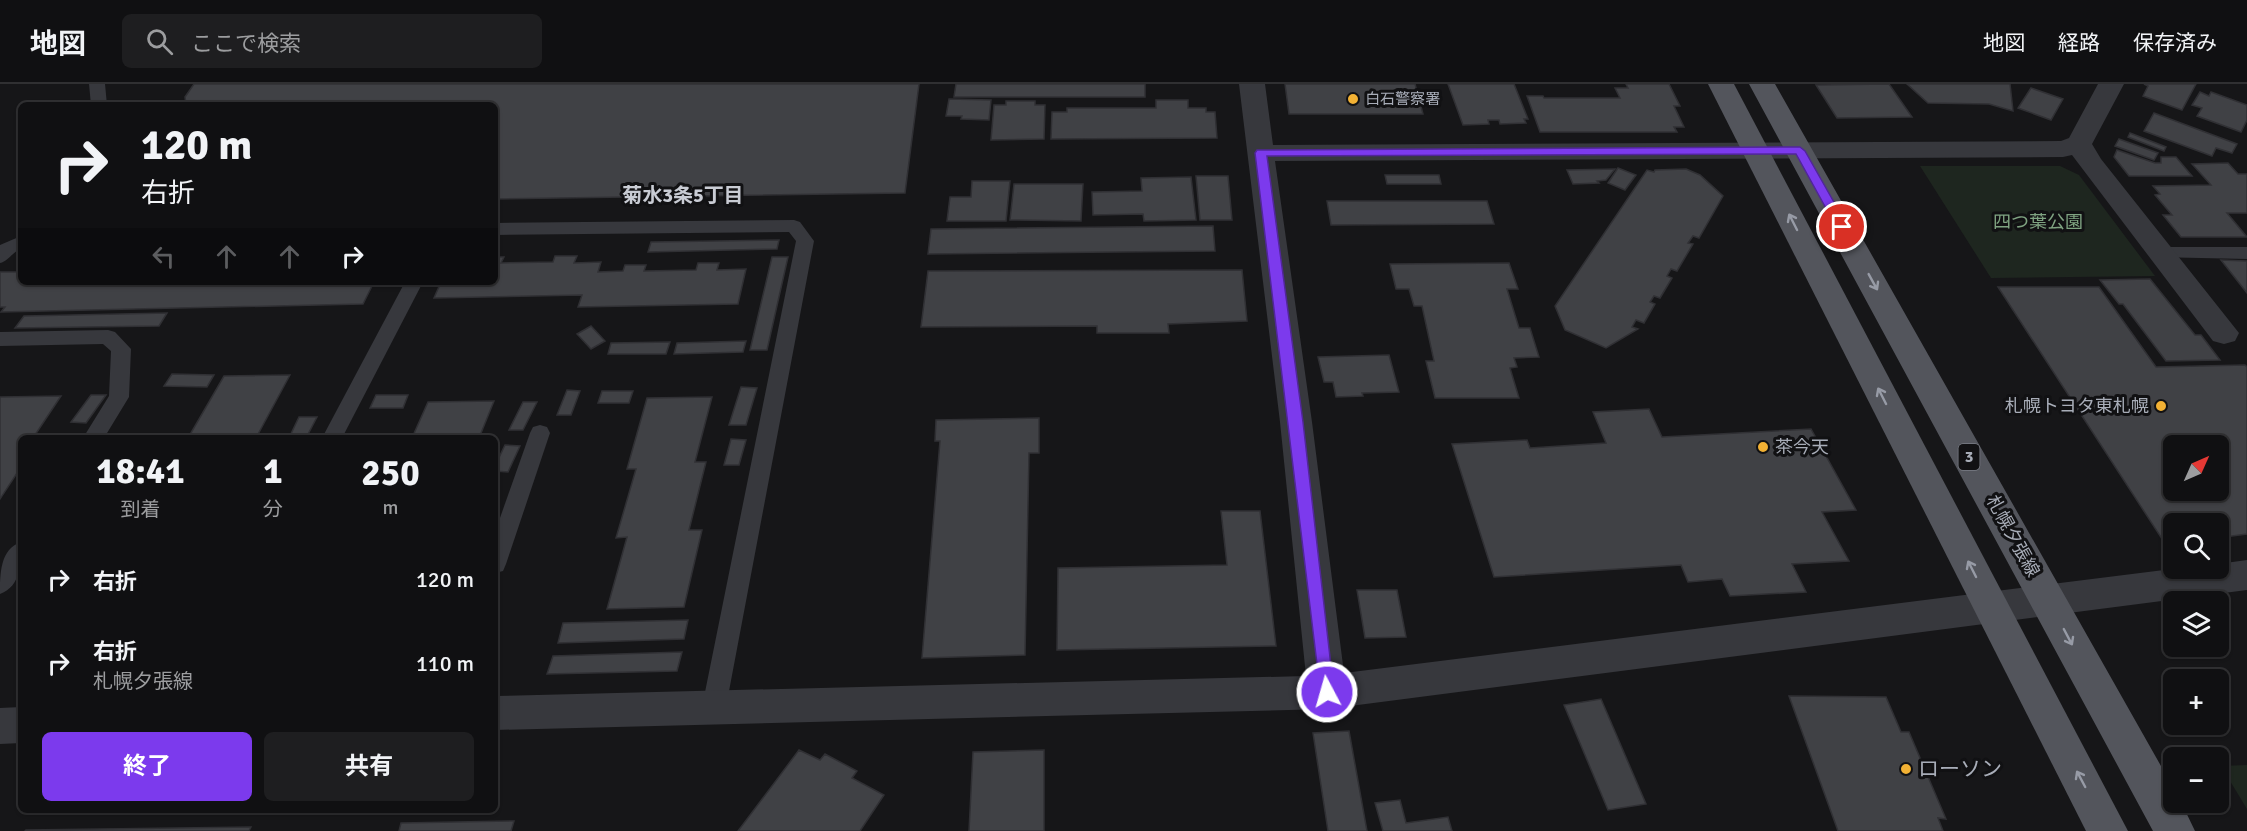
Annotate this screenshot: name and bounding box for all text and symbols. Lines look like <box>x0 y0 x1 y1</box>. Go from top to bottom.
search box <box>122 14 542 68</box>
icon: search <box>143 25 176 58</box>
text: 地図 <box>30 27 86 61</box>
text: ここで検索 <box>191 30 301 57</box>
text: 地図 <box>1983 30 2025 56</box>
text: 経路 <box>2058 30 2100 56</box>
text: 保存済み <box>2133 30 2217 56</box>
place label: 白石警察署 <box>1365 90 1440 108</box>
marker: 白石警察署 <box>1346 92 1360 106</box>
text: 120 m <box>141 120 252 171</box>
icon: right <box>42 126 120 204</box>
text: 右折 <box>141 177 195 210</box>
district label: 菊水3条5丁目 <box>622 183 744 208</box>
pin <box>1816 201 1867 252</box>
icon: arrive <box>1825 210 1858 243</box>
park label: 四つ葉公園 <box>1993 211 2083 233</box>
one-way arrow <box>1787 214 1798 232</box>
icon: left <box>147 240 180 273</box>
icon: ahead <box>210 240 243 273</box>
icon: ahead <box>273 240 306 273</box>
icon: right <box>336 240 369 273</box>
one-way arrow <box>1867 273 1879 290</box>
one-way arrow <box>1876 388 1888 405</box>
place label: 札幌トヨタ東札幌 <box>2005 395 2149 417</box>
marker: 札幌トヨタ東札幌 <box>2154 399 2168 413</box>
north arrow <box>2163 435 2229 501</box>
map controls <box>2163 435 2229 813</box>
place label: 茶今天 <box>1775 436 1829 458</box>
marker: 茶今天 <box>1756 440 1770 454</box>
road number: 3 <box>1958 444 1980 470</box>
text: 18:41 <box>96 449 185 494</box>
text: 1 <box>263 449 283 494</box>
text: 250 <box>361 451 420 496</box>
street label: 札幌夕張線 <box>1982 491 2044 581</box>
text: m <box>383 495 398 520</box>
text: 到着 <box>121 497 161 522</box>
text: 分 <box>263 497 283 522</box>
button: search <box>2163 513 2229 579</box>
one-way arrow <box>1966 561 1978 578</box>
icon: right <box>42 563 75 596</box>
text: 120 m <box>416 566 474 593</box>
text: 右折 <box>93 568 137 595</box>
button: layers <box>2163 591 2229 657</box>
one-way arrow <box>2063 627 2074 645</box>
text: 右折 <box>93 638 137 665</box>
icon: right <box>42 647 75 680</box>
text: 110 m <box>416 650 474 677</box>
position arrow <box>1295 660 1359 724</box>
text: 札幌夕張線 <box>93 669 193 694</box>
button: + <box>2163 669 2229 735</box>
button: 終了 <box>42 732 252 801</box>
button: 共有 <box>264 732 474 801</box>
button: − <box>2163 747 2229 813</box>
place label: ローソン <box>1918 756 2002 782</box>
marker: ローソン <box>1899 762 1913 776</box>
one-way arrow <box>2075 771 2087 788</box>

